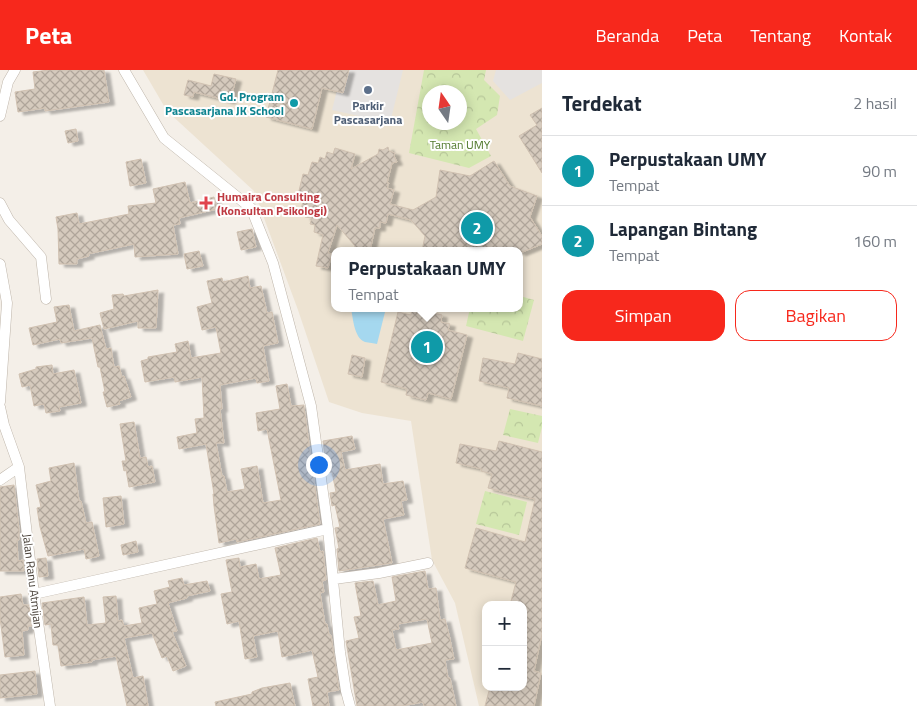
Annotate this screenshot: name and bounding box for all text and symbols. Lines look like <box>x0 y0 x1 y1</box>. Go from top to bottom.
text: Peta <box>25 17 72 53</box>
text: Beranda <box>596 22 659 49</box>
text: Peta <box>687 22 722 49</box>
text: Tentang <box>750 22 811 49</box>
text: Kontak <box>839 22 892 49</box>
marker: Parkir Pascasarjana <box>362 84 374 96</box>
north arrow <box>422 85 467 130</box>
place label: Gd. Program Pascasarjana JK School <box>165 87 284 120</box>
text: Terdekat <box>562 87 642 119</box>
text: 2 hasil <box>853 91 897 115</box>
place label: Parkir Pascasarjana <box>334 96 402 129</box>
marker: Gd. Program Pascasarjana JK School <box>288 97 300 109</box>
park label: Taman UMY <box>430 135 491 154</box>
text: Perpustakaan UMY <box>609 144 767 173</box>
text: 1 <box>574 159 582 183</box>
text: 90 m <box>862 159 897 183</box>
text: Tempat <box>609 173 659 197</box>
place label: Humaira Consulting (Konsultan Psikologi) <box>217 187 327 220</box>
marker: Humaira Consulting (Konsultan Psikologi) <box>199 196 213 210</box>
pin: 2 <box>461 209 493 247</box>
text: Lapangan Bintang <box>609 214 757 243</box>
text: 2 <box>574 229 582 253</box>
text: 160 m <box>853 229 897 253</box>
text: Tempat <box>609 243 659 267</box>
popup <box>331 247 523 312</box>
text: Perpustakaan UMY <box>348 253 506 282</box>
text: Tempat <box>348 282 399 306</box>
button: Simpan <box>562 290 725 341</box>
button: Bagikan <box>735 290 897 341</box>
pin: 1 <box>411 328 443 366</box>
your location <box>306 452 332 478</box>
street label: Jalan Ranu Atmijan <box>18 533 48 629</box>
map controls <box>482 601 527 691</box>
button: + <box>482 601 527 646</box>
button: − <box>482 646 527 691</box>

